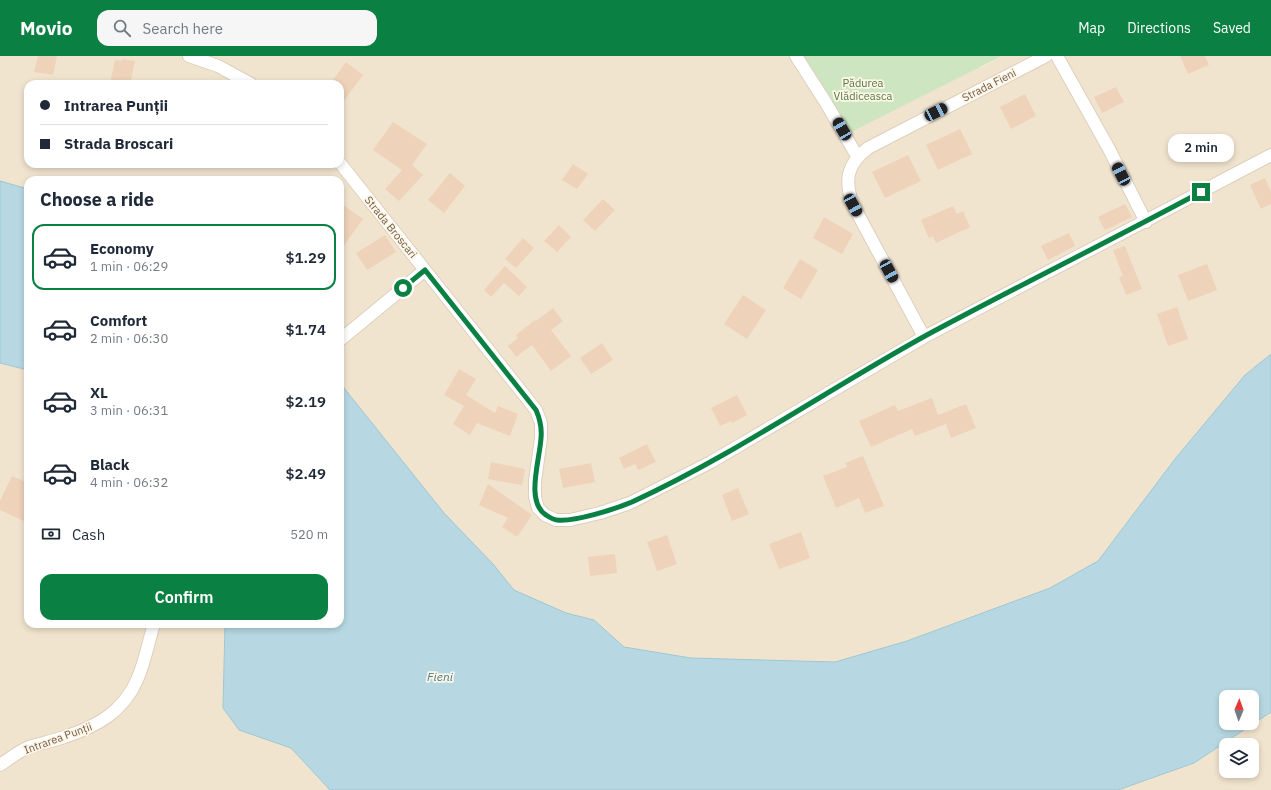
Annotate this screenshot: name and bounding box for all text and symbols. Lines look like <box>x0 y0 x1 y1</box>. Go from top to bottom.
search box <box>97 10 377 46</box>
text: Movio <box>20 16 73 40</box>
icon: search <box>111 17 133 39</box>
text: Search here <box>143 19 223 38</box>
text: Map <box>1078 19 1105 37</box>
text: Directions <box>1127 19 1191 37</box>
text: Saved <box>1213 19 1251 37</box>
street label: Strada Fieni <box>960 65 1018 105</box>
park label: Pădurea Vlădiceasca <box>834 76 893 103</box>
text: Intrarea Punții <box>64 96 168 115</box>
car <box>923 101 949 123</box>
car <box>831 116 853 142</box>
text: Strada Broscari <box>64 134 173 153</box>
callout: 2 min <box>1168 134 1234 162</box>
text: 2 min <box>1184 139 1218 156</box>
car <box>1110 161 1132 187</box>
route end <box>1192 183 1210 201</box>
text: Choose a ride <box>40 188 154 211</box>
car <box>842 192 864 218</box>
street label: Strada Broscari <box>362 193 420 261</box>
icon: car <box>42 239 78 275</box>
text: Economy <box>90 239 154 258</box>
text: $1.29 <box>286 248 326 267</box>
text: 1 min · 06:29 <box>90 258 168 275</box>
car <box>878 258 900 284</box>
route start <box>394 279 412 297</box>
icon: car <box>42 311 78 347</box>
text: Comfort <box>90 311 147 330</box>
text: $1.74 <box>286 320 326 339</box>
text: 2 min · 06:30 <box>90 330 168 347</box>
icon: car <box>42 383 78 419</box>
text: XL <box>90 383 108 402</box>
text: $2.19 <box>286 392 326 411</box>
text: 3 min · 06:31 <box>90 402 168 419</box>
icon: car <box>42 455 78 491</box>
text: Black <box>90 455 130 474</box>
text: $2.49 <box>286 464 326 483</box>
text: 4 min · 06:32 <box>90 474 168 491</box>
icon: cash <box>40 523 62 545</box>
text: Cash <box>72 525 105 544</box>
text: 520 m <box>290 526 328 543</box>
button: Confirm <box>40 574 328 620</box>
water label: Fieni <box>427 669 454 684</box>
north arrow <box>1219 690 1259 730</box>
map controls <box>1219 690 1259 778</box>
street label: Intrarea Punții <box>22 719 94 757</box>
button: layers <box>1219 738 1259 778</box>

